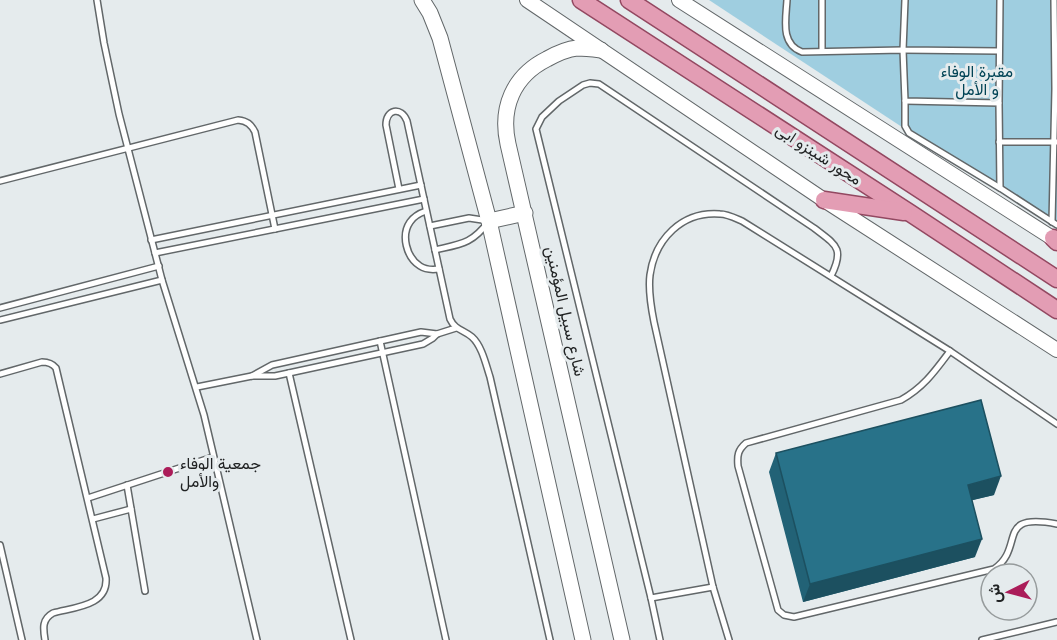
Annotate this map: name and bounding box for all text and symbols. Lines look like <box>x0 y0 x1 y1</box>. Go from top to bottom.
park label: مقبرة الوفاء و الأمل <box>941 63 1013 100</box>
street label: محور شينزو ابى <box>772 121 864 190</box>
street label: شارع سبيل المؤمنين <box>539 245 589 378</box>
place label: جمعية الوفاء والأمل <box>180 455 261 492</box>
marker: جمعية الوفاء والأمل <box>161 465 175 479</box>
north arrow <box>979 562 1039 622</box>
text: ش <box>985 583 1005 604</box>

